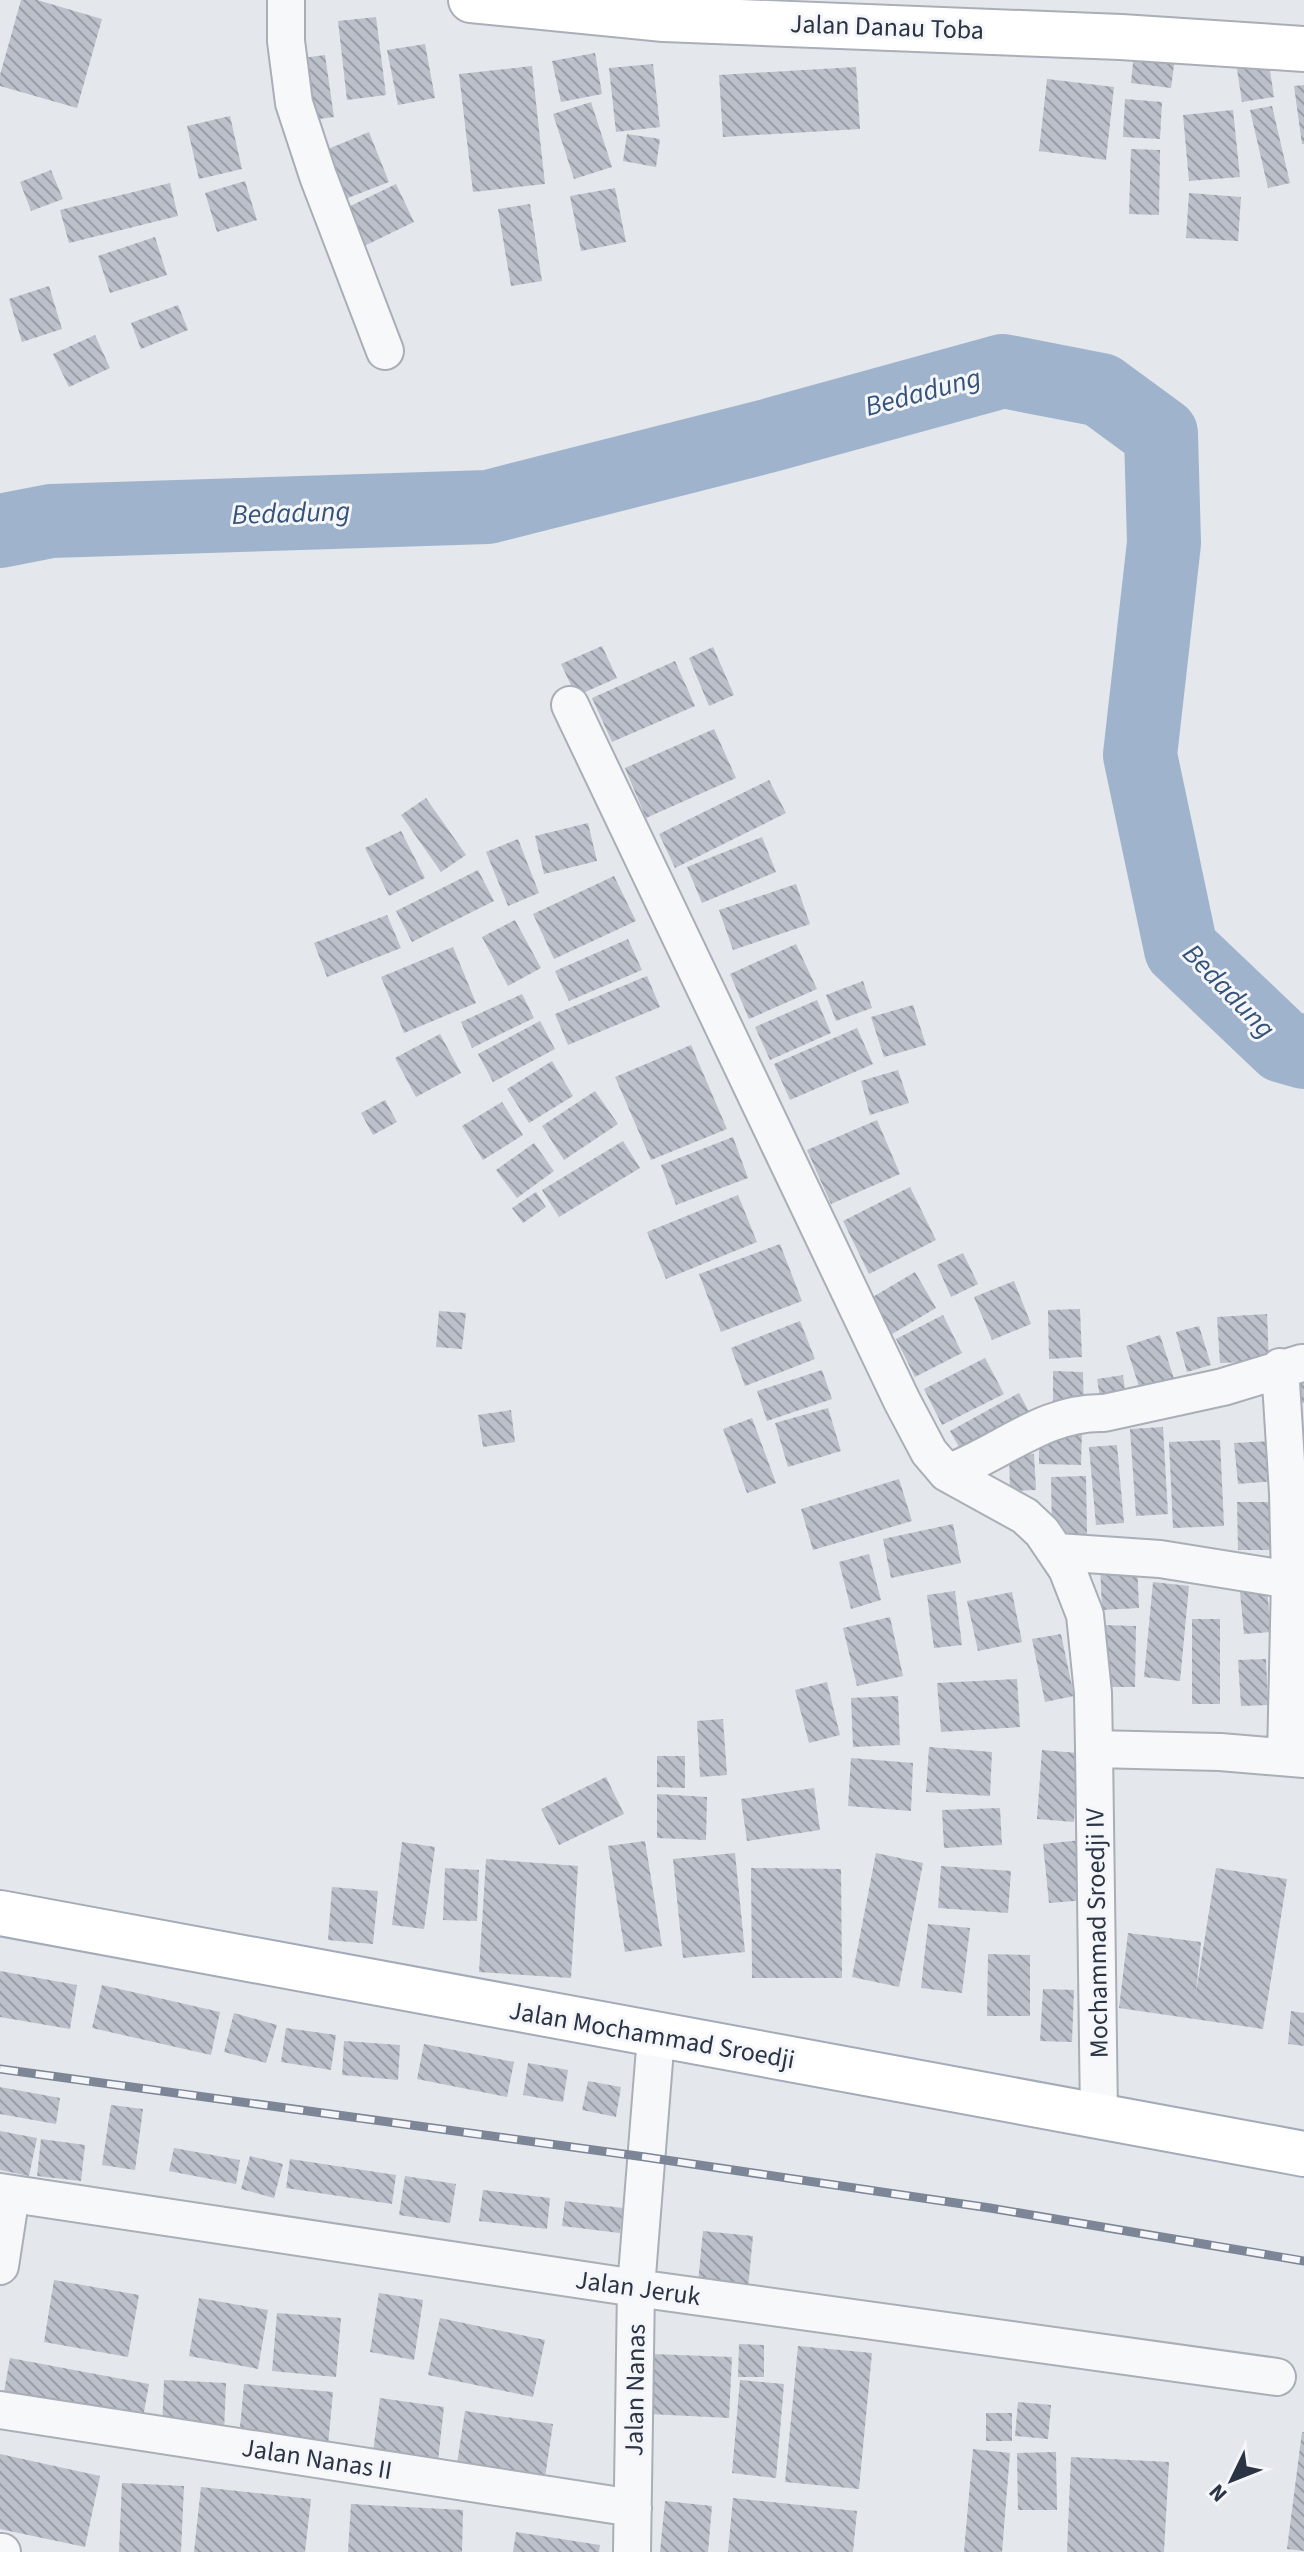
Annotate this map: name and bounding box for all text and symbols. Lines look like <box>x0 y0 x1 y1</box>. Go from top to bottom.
street label: Jalan Danau Toba <box>789 5 985 49</box>
water label: Bedadung <box>861 357 985 427</box>
water label: Bedadung <box>231 491 351 535</box>
water label: Bedadung <box>1173 934 1285 1048</box>
street label: Mochammad Sroedji IV <box>1076 1807 1118 2058</box>
street label: Jalan Mochammad Sroedji <box>506 1992 798 2078</box>
street label: Jalan Jeruk <box>573 2261 703 2315</box>
street label: Jalan Nanas <box>615 2323 655 2457</box>
street label: Jalan Nanas II <box>239 2429 395 2489</box>
north arrow <box>1192 2440 1272 2520</box>
text: N <box>1201 2477 1235 2509</box>

